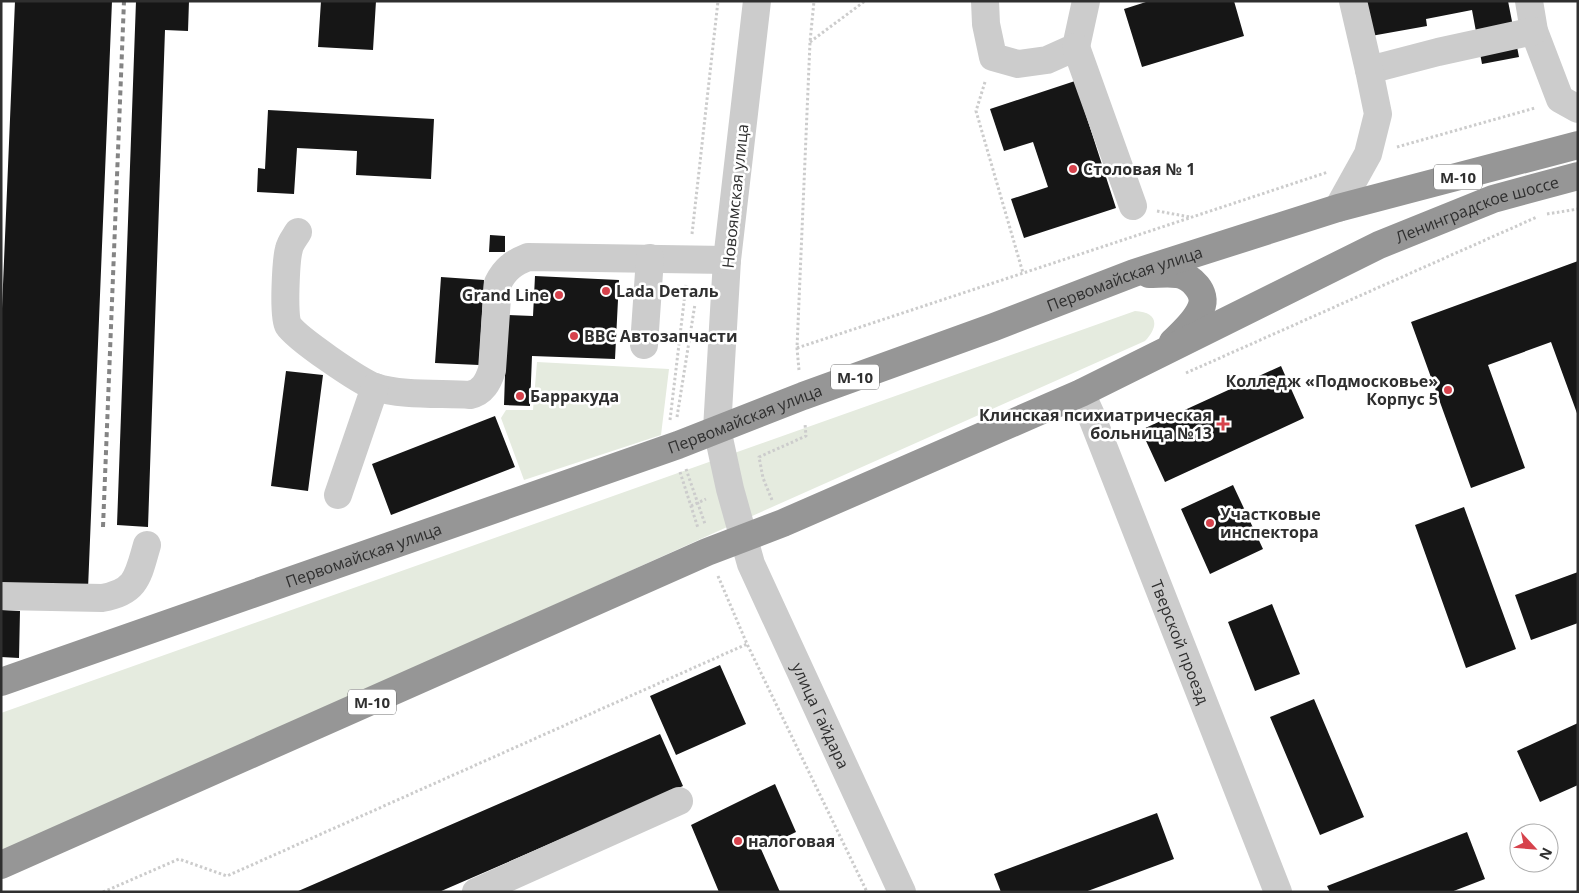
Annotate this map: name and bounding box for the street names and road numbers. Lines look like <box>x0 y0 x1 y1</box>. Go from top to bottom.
street label: Новоямская улица <box>716 123 754 269</box>
road number: М-10 <box>1434 164 1482 190</box>
street label: Ленинградское шоссе <box>1392 171 1561 248</box>
street label: Первомайская улица <box>1044 241 1205 317</box>
road number: М-10 <box>831 364 879 390</box>
street label: Первомайская улица <box>665 379 825 459</box>
street label: Первомайская улица <box>282 518 445 593</box>
street label: Тверской проезд <box>1146 577 1214 707</box>
street label: улица Гайдара <box>787 659 855 772</box>
road number: М-10 <box>348 690 396 714</box>

